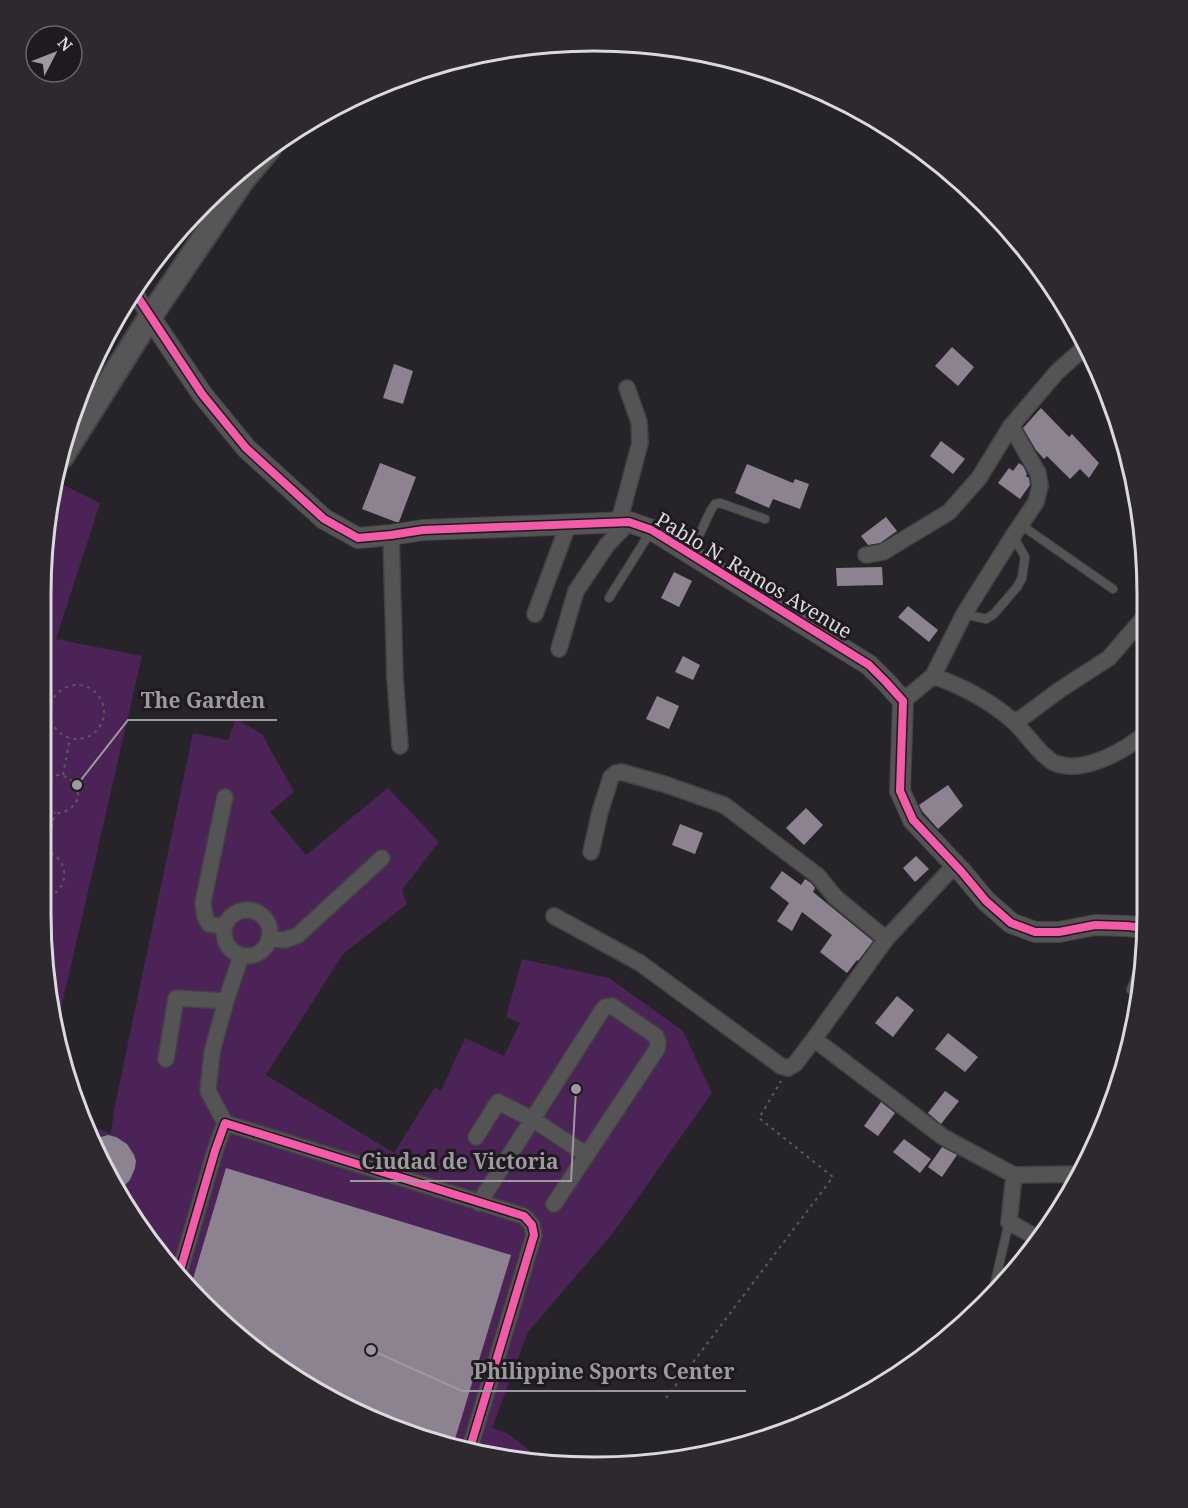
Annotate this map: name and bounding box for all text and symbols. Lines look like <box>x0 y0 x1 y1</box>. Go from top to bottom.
north arrow <box>24 24 84 84</box>
text: N <box>53 32 78 56</box>
street label: Pablo N. Ramos Avenue <box>651 506 857 644</box>
callout: The Garden <box>128 681 277 720</box>
text: The Garden <box>141 686 265 714</box>
callout: Ciudad de Victoria <box>350 1142 571 1181</box>
text: Ciudad de Victoria <box>361 1147 559 1175</box>
callout: Philippine Sports Center <box>462 1352 746 1391</box>
text: Philippine Sports Center <box>474 1357 734 1385</box>

